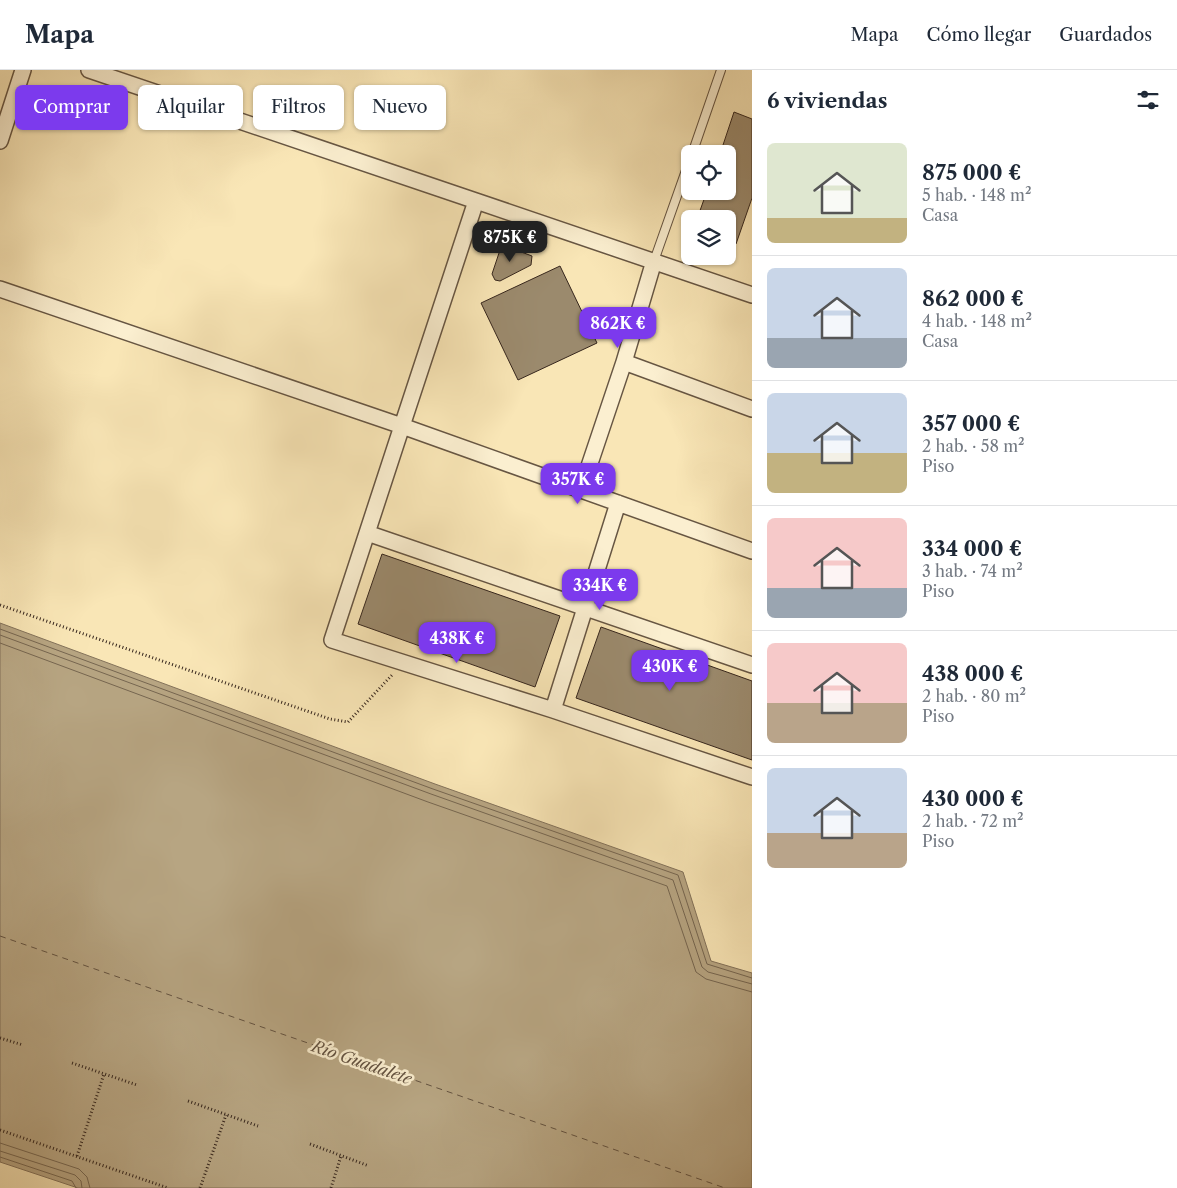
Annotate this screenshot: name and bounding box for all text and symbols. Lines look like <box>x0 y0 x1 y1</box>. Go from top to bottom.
text: Mapa <box>25 20 94 49</box>
text: Mapa <box>850 24 899 46</box>
text: Cómo llegar <box>927 24 1031 46</box>
text: Guardados <box>1059 24 1152 46</box>
chip: Comprar <box>15 85 128 130</box>
chip: Alquilar <box>138 85 243 130</box>
chip: Filtros <box>253 85 344 130</box>
chip: Nuevo <box>354 85 446 130</box>
icon: filters <box>1134 86 1162 114</box>
text: 6 viviendas <box>767 88 888 113</box>
map controls <box>681 145 736 265</box>
button: locate <box>681 145 736 200</box>
text: 875 000 € <box>922 160 1021 185</box>
icon: home <box>807 163 867 223</box>
text: 5 hab. · 148 m² <box>922 185 1031 205</box>
text: Casa <box>922 205 958 225</box>
button: layers <box>681 210 736 265</box>
pin: 875K € <box>469 220 551 263</box>
text: 875K € <box>483 227 537 247</box>
text: 862 000 € <box>922 286 1024 311</box>
icon: home <box>807 288 867 348</box>
pin: 862K € <box>577 306 659 349</box>
text: 4 hab. · 148 m² <box>922 311 1032 331</box>
text: 862K € <box>590 313 646 333</box>
text: Casa <box>922 331 958 351</box>
text: 357 000 € <box>922 411 1020 436</box>
icon: home <box>807 413 867 473</box>
text: 2 hab. · 58 m² <box>922 436 1025 456</box>
text: Piso <box>922 456 954 476</box>
pin: 357K € <box>537 462 619 505</box>
text: 357K € <box>552 469 604 489</box>
text: 334 000 € <box>922 536 1022 561</box>
icon: home <box>807 538 867 598</box>
text: 3 hab. · 74 m² <box>922 561 1023 581</box>
pin: 334K € <box>559 568 641 611</box>
text: 334K € <box>573 575 627 595</box>
text: Piso <box>922 581 954 601</box>
pin: 438K € <box>416 622 498 664</box>
text: 438K € <box>430 628 484 648</box>
pin: 430K € <box>629 650 711 692</box>
text: 430K € <box>642 656 698 676</box>
text: 438 000 € <box>922 661 1023 686</box>
icon: home <box>807 663 867 723</box>
text: 2 hab. · 80 m² <box>922 686 1026 706</box>
text: Piso <box>922 706 954 726</box>
text: 430 000 € <box>922 786 1024 811</box>
icon: home <box>807 788 867 848</box>
text: 2 hab. · 72 m² <box>922 811 1024 831</box>
text: Piso <box>922 831 954 851</box>
water label: Río Guadalete <box>308 1035 416 1089</box>

